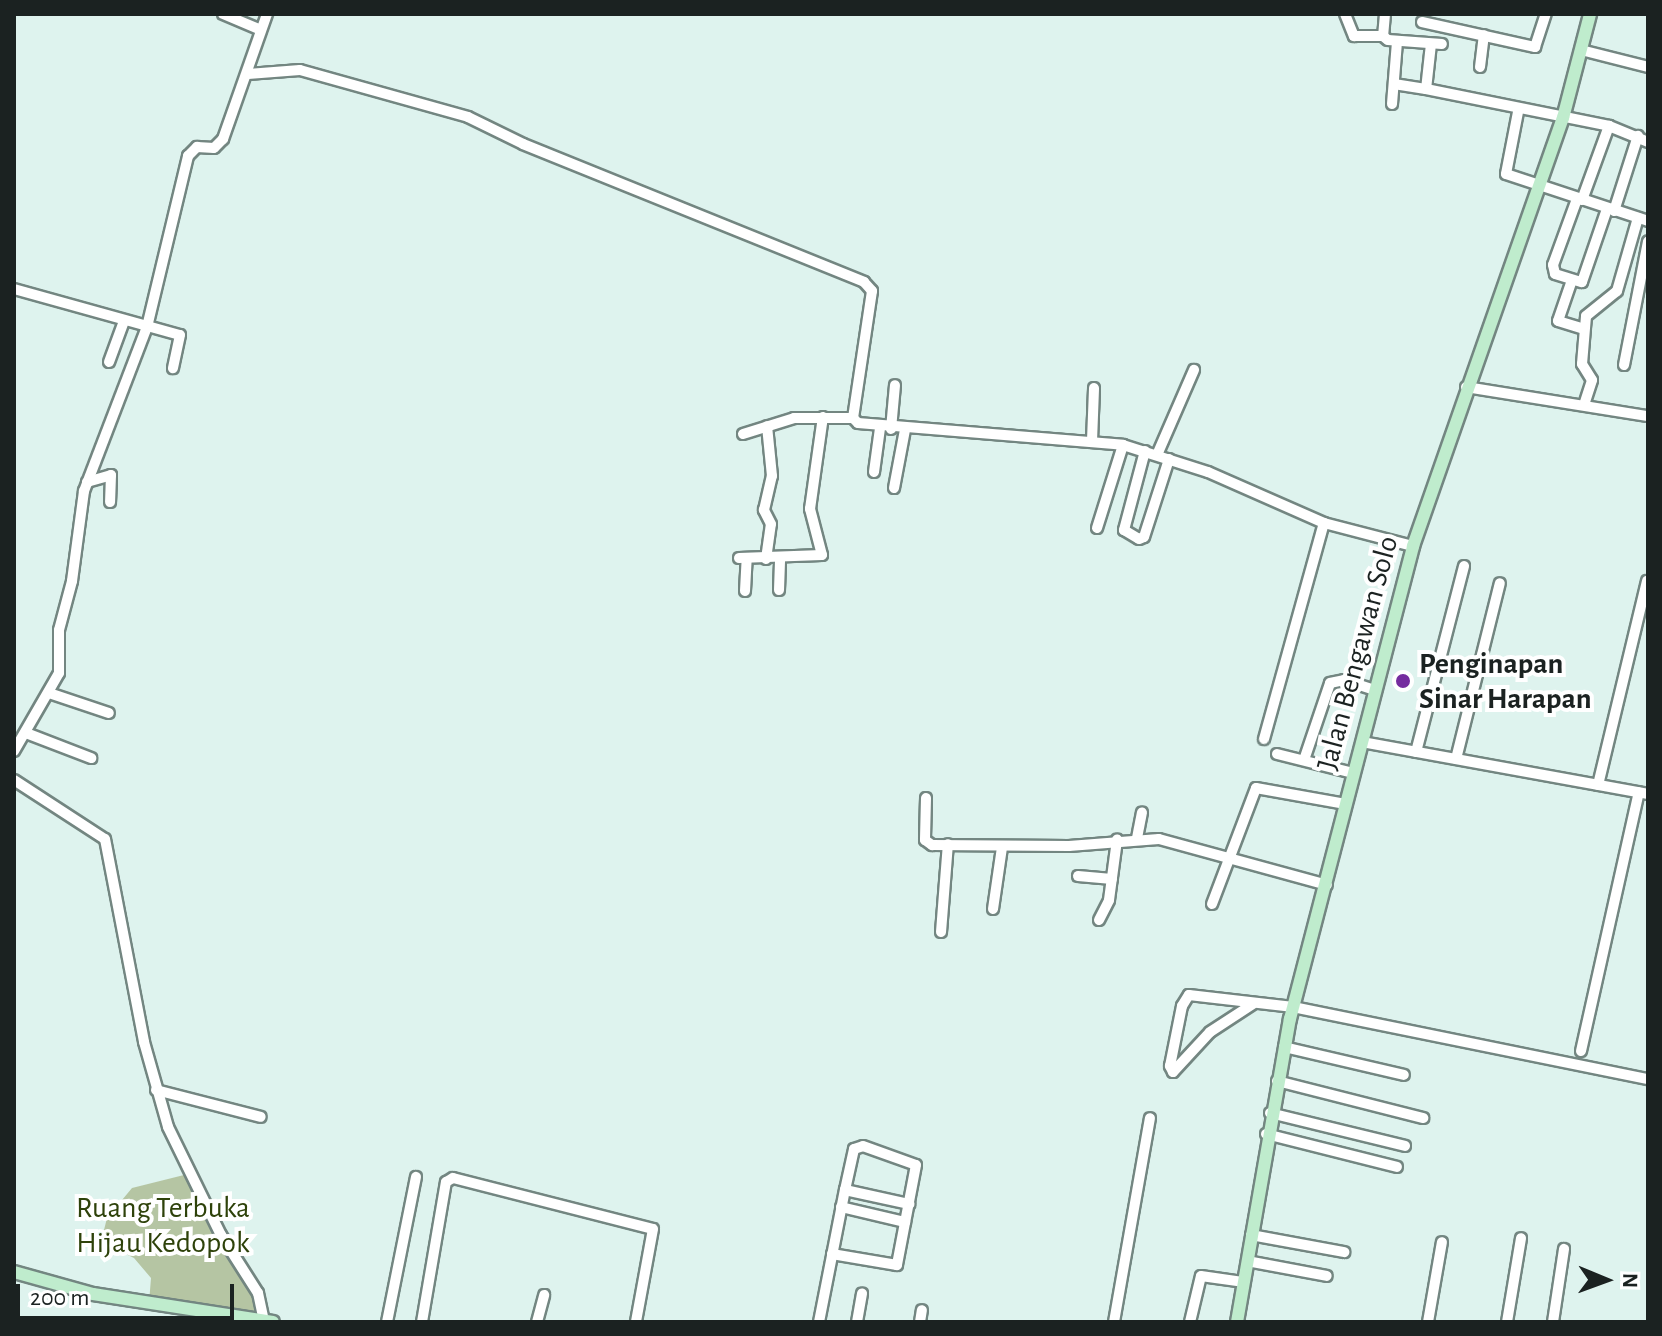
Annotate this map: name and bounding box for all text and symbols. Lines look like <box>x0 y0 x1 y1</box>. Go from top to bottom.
street label: Jalan Bengawan Solo <box>1309 532 1407 774</box>
place label: Penginapan Sinar Harapan <box>1419 646 1592 716</box>
marker: Penginapan Sinar Harapan <box>1394 672 1412 690</box>
park label: Ruang Terbuka Hijau Kedopok <box>76 1190 250 1260</box>
north arrow <box>1566 1240 1646 1320</box>
scale bar <box>20 1268 238 1318</box>
text: N <box>1619 1273 1641 1288</box>
text: 200 m <box>30 1286 89 1310</box>

